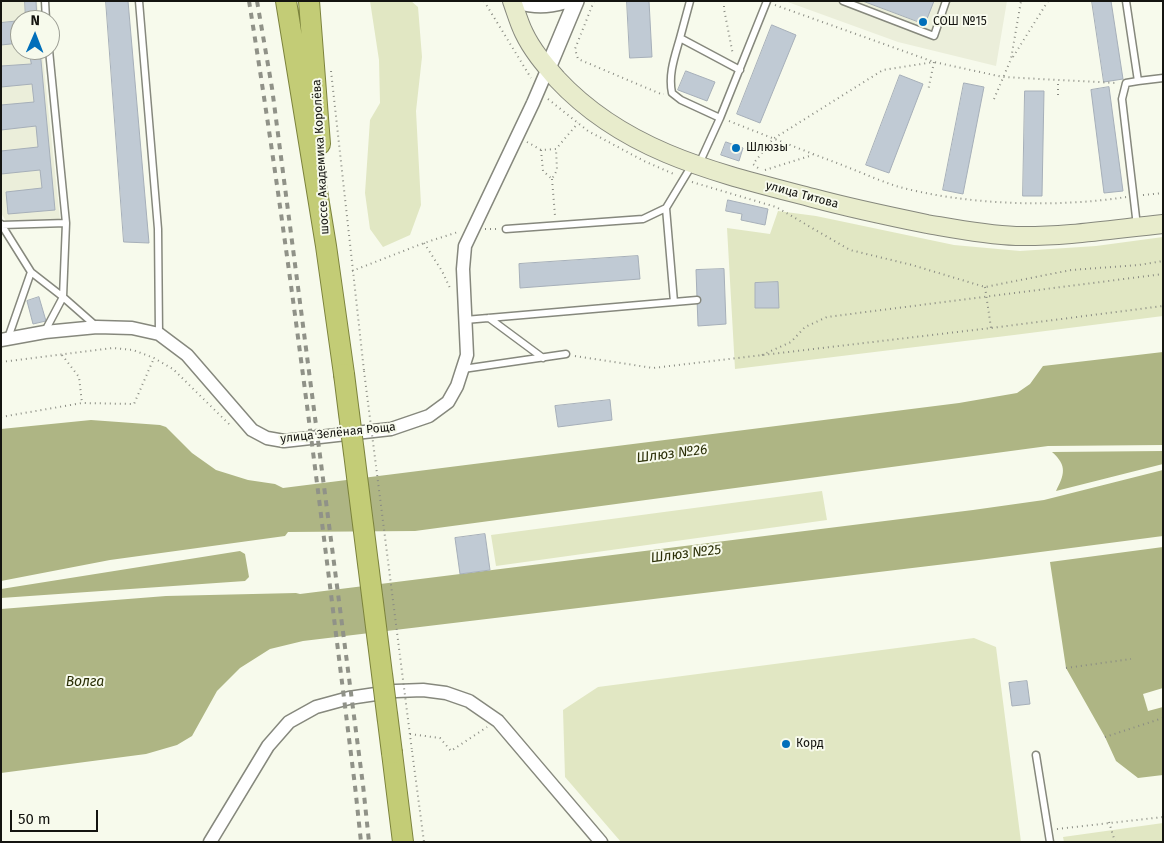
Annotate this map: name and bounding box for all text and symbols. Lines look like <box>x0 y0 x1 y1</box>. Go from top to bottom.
north arrow <box>10 10 60 60</box>
text: N <box>30 12 40 29</box>
place label: СОШ №15 <box>933 15 987 29</box>
marker: СОШ №15 <box>917 16 929 28</box>
street label: шоссе Академика Королёва <box>310 79 332 235</box>
place label: Шлюзы <box>746 141 788 155</box>
marker: Шлюзы <box>730 142 742 154</box>
street label: улица Титова <box>764 178 840 212</box>
street label: улица Зелёная Роща <box>280 420 396 446</box>
water label: Шлюз №26 <box>636 441 708 467</box>
water label: Шлюз №25 <box>650 541 722 567</box>
water label: Волга <box>66 674 104 690</box>
place label: Корд <box>796 737 824 751</box>
marker: Корд <box>780 738 792 750</box>
scale bar <box>12 800 100 832</box>
text: 50 m <box>18 810 51 828</box>

